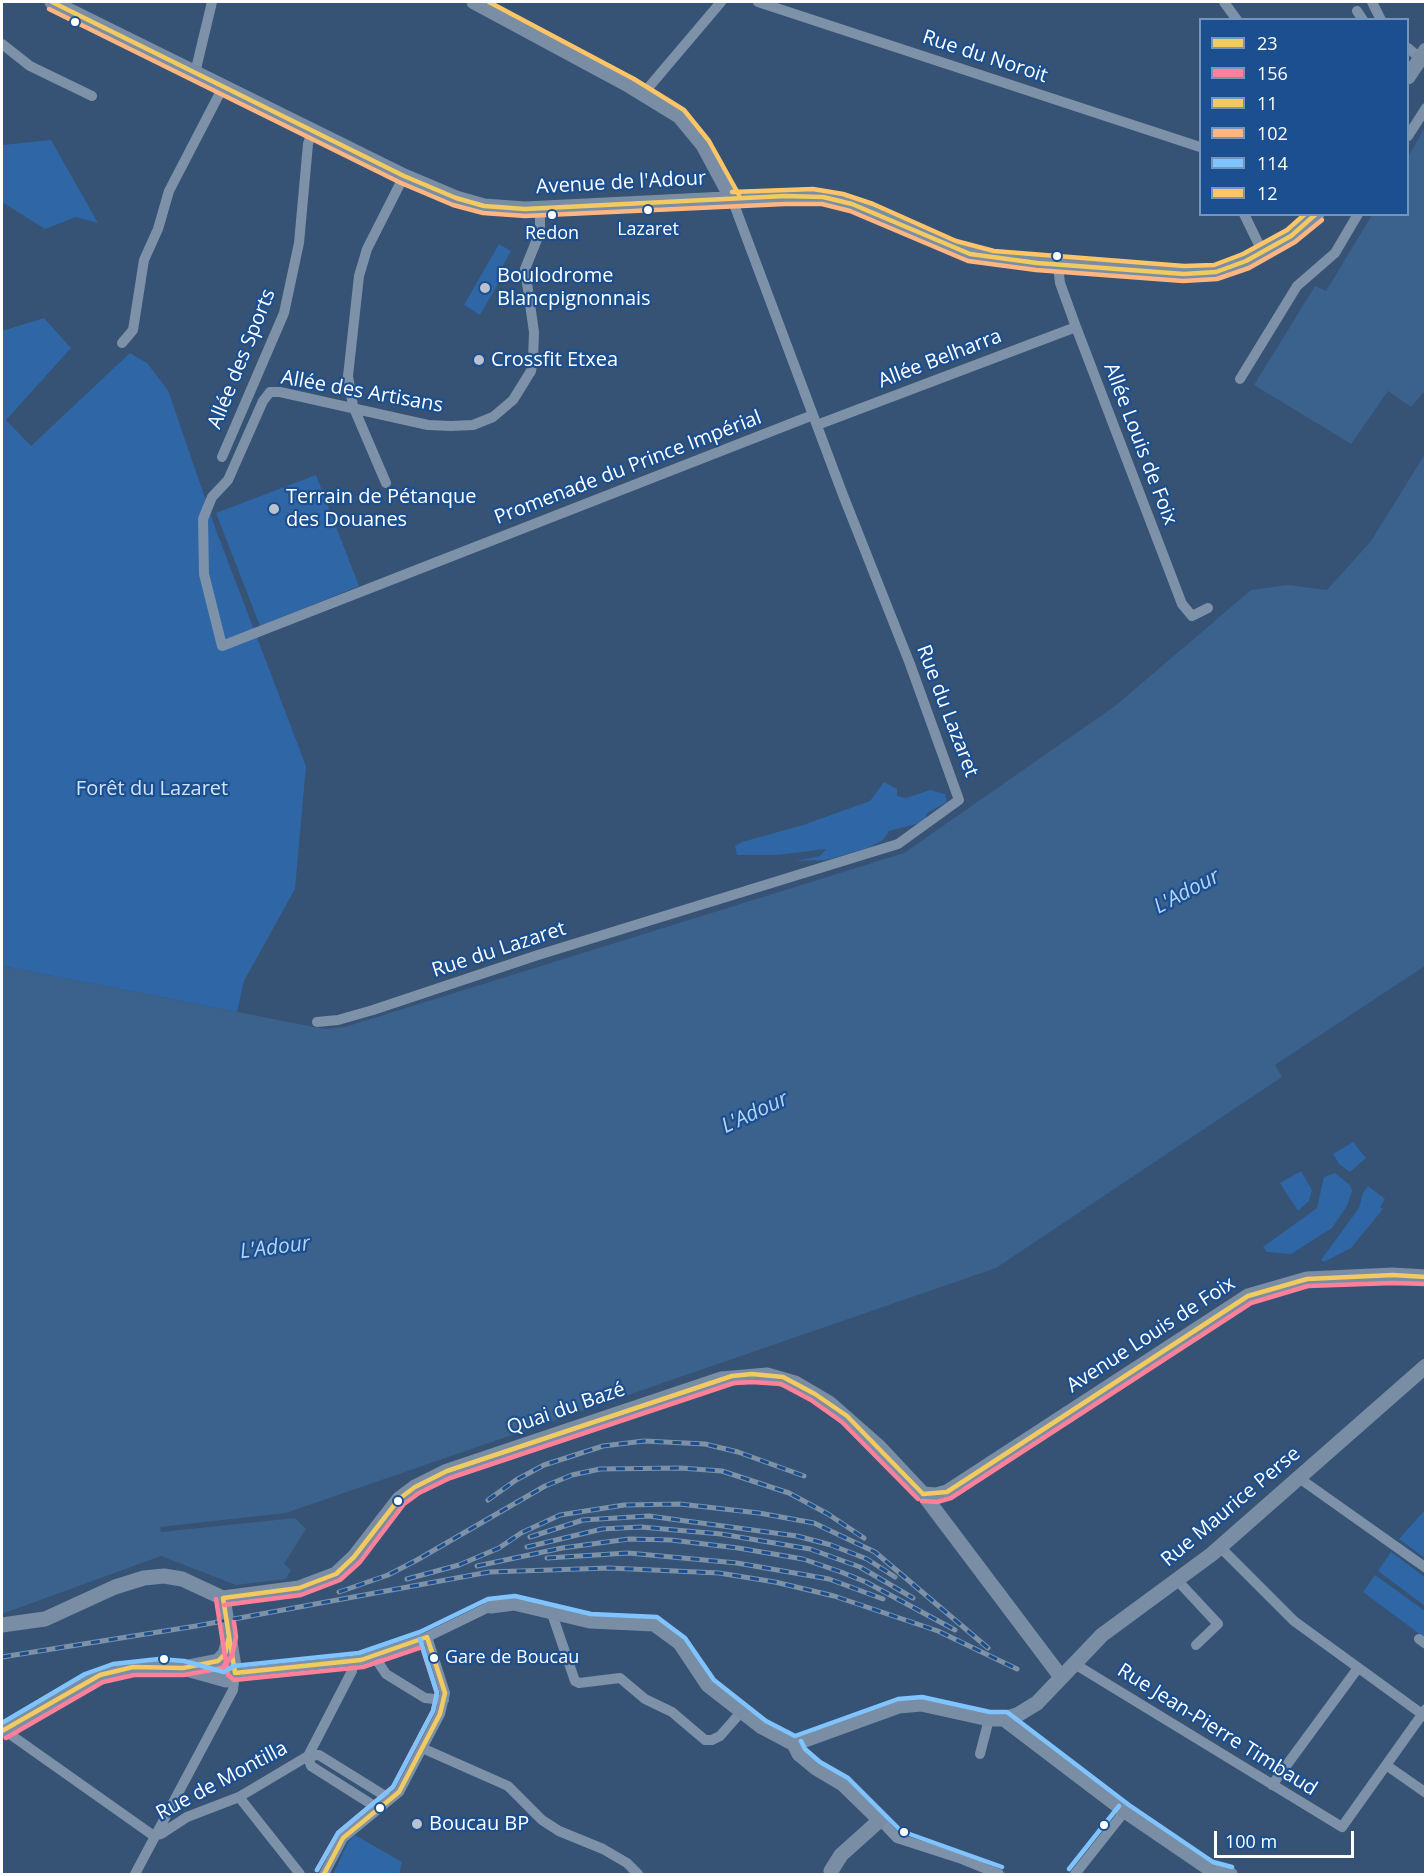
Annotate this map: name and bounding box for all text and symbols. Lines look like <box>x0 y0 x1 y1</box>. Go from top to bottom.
unlabelled marker <box>69 16 81 28</box>
legend <box>1199 18 1409 216</box>
street label: Rue du Noroit <box>919 25 1051 89</box>
text: 23 <box>1257 31 1278 55</box>
text: 156 <box>1257 61 1288 85</box>
text: 11 <box>1257 91 1278 115</box>
text: 102 <box>1257 121 1288 145</box>
text: 114 <box>1257 151 1288 175</box>
street label: Avenue de l'Adour <box>535 167 707 199</box>
text: 12 <box>1257 181 1278 205</box>
marker: Lazaret <box>642 204 654 216</box>
marker: Redon <box>546 209 558 221</box>
place label: Lazaret <box>617 219 679 241</box>
place label: Redon <box>525 223 579 245</box>
unlabelled marker <box>1051 250 1063 262</box>
place label: Boulodrome Blancpignonnais <box>497 264 651 311</box>
marker: Boulodrome Blancpignonnais <box>478 281 492 295</box>
street label: Allée des Sports <box>203 286 281 432</box>
street label: Allée Belharra <box>875 324 1005 394</box>
place label: Crossfit Etxea <box>491 348 618 372</box>
marker: Crossfit Etxea <box>472 353 486 367</box>
street label: Allée Louis de Foix <box>1098 360 1182 528</box>
street label: Allée des Artisans <box>279 366 445 418</box>
street label: Promenade du Prince Impérial <box>491 406 765 530</box>
place label: Terrain de Pétanque des Douanes <box>286 485 476 532</box>
marker: Terrain de Pétanque des Douanes <box>267 502 281 516</box>
street label: Rue du Lazaret <box>911 642 983 780</box>
park label: Forêt du Lazaret <box>76 777 228 801</box>
water label: L'Adour <box>1150 864 1224 920</box>
street label: Rue du Lazaret <box>429 917 569 983</box>
water label: L'Adour <box>718 1087 792 1139</box>
water label: L'Adour <box>238 1231 312 1265</box>
street label: Avenue Louis de Foix <box>1062 1272 1240 1398</box>
street label: Quai du Bazé <box>504 1378 628 1440</box>
street label: Rue Maurice Perse <box>1157 1442 1305 1572</box>
unlabelled marker <box>392 1495 404 1507</box>
place label: Gare de Boucau <box>445 1647 579 1669</box>
marker: Gare de Boucau <box>428 1652 440 1664</box>
unlabelled marker <box>158 1653 170 1665</box>
street label: Rue Jean-Pierre Timbaud <box>1113 1659 1321 1801</box>
street label: Rue de Montilla <box>152 1736 292 1826</box>
unlabelled marker <box>374 1802 386 1814</box>
place label: Boucau BP <box>429 1812 529 1836</box>
marker: Boucau BP <box>410 1817 424 1831</box>
unlabelled marker <box>1098 1819 1110 1831</box>
scale bar <box>1217 1819 1356 1857</box>
unlabelled marker <box>898 1826 910 1838</box>
text: 100 m <box>1225 1829 1277 1853</box>

